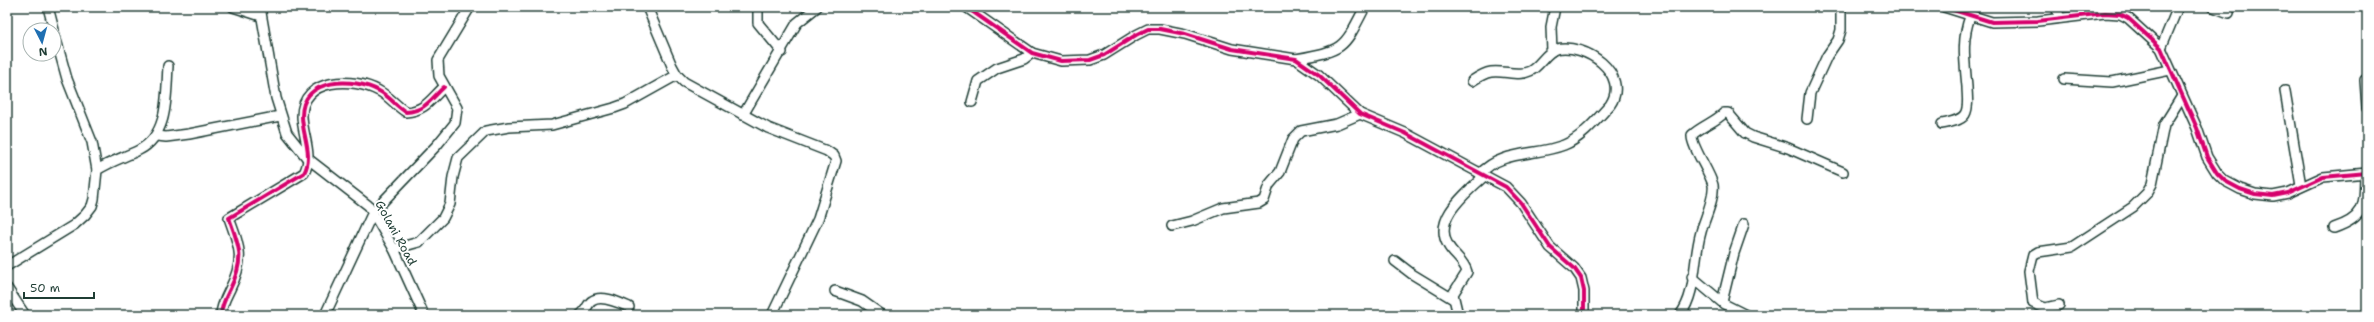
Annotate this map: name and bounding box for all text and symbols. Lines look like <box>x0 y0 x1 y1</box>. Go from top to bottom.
north arrow <box>22 22 62 62</box>
text: N <box>38 44 48 59</box>
street label: Golani Road <box>372 198 421 269</box>
scale bar <box>24 274 94 300</box>
text: 50 m <box>30 280 60 296</box>

